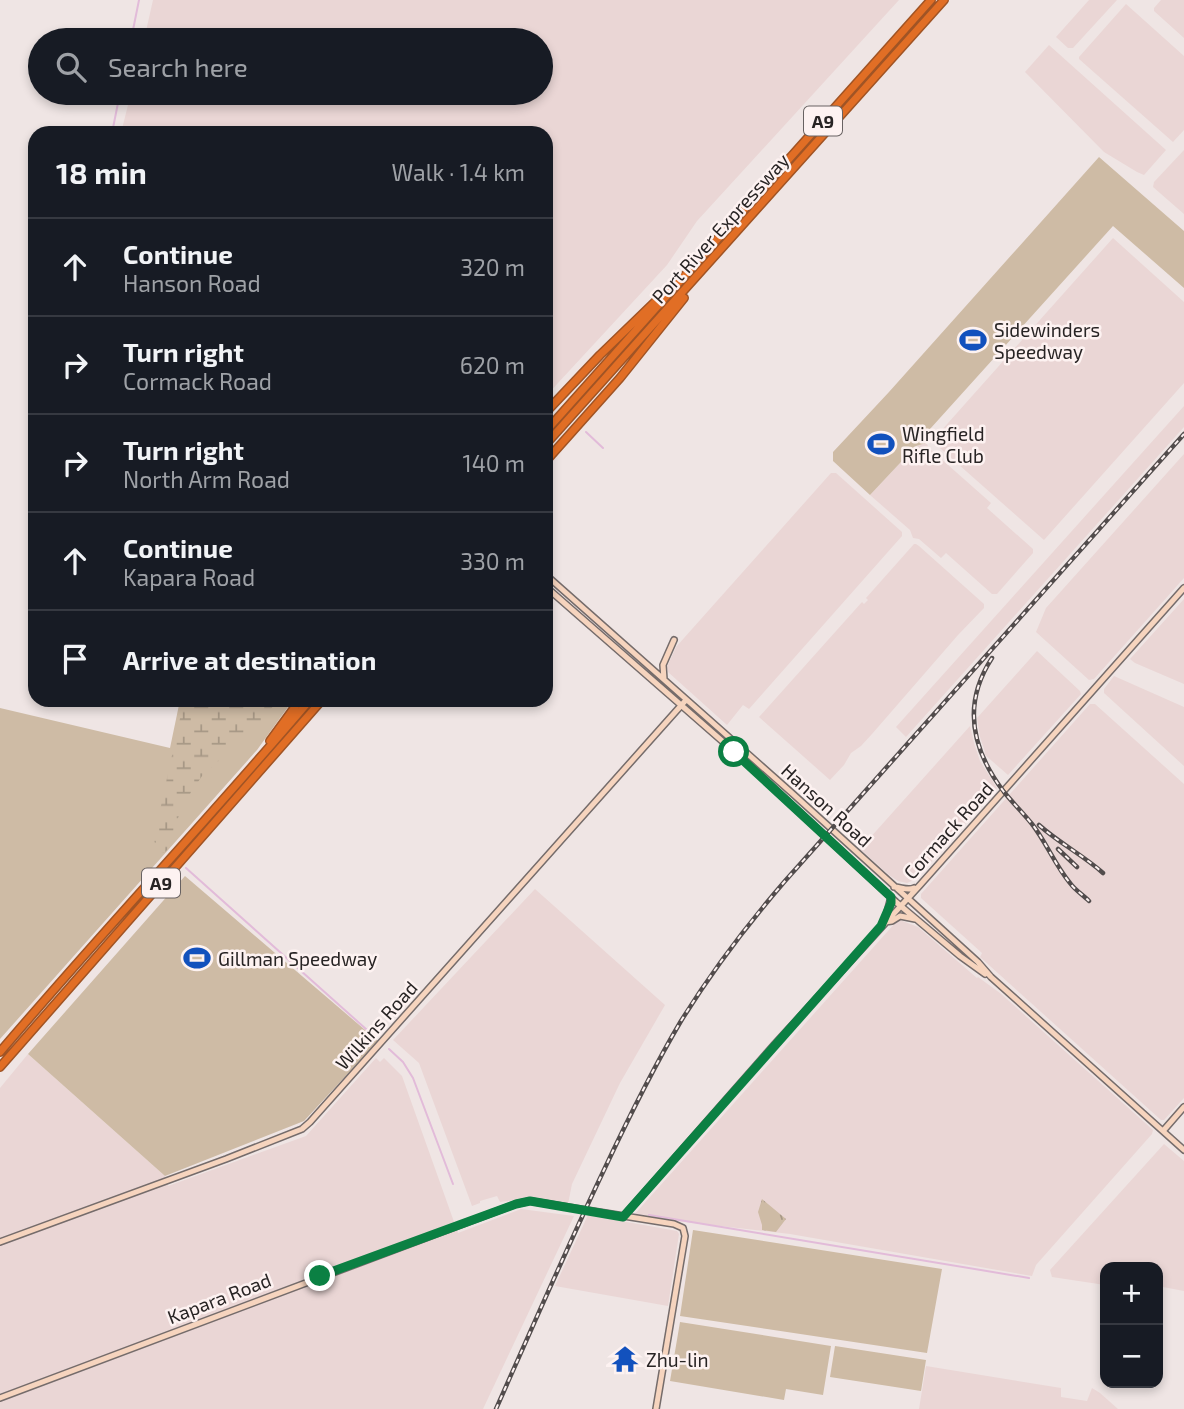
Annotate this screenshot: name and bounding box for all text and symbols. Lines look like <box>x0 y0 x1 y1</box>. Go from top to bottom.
search box <box>28 28 553 105</box>
icon: search <box>52 48 90 86</box>
text: Search here <box>108 51 248 82</box>
road number: A9 <box>804 106 842 136</box>
street label: Port River Expressway <box>647 148 793 308</box>
text: 18 min <box>56 154 147 190</box>
text: Walk · 1.4 km <box>392 158 525 186</box>
text: Continue <box>123 238 233 269</box>
icon: ahead <box>56 248 94 286</box>
text: 320 m <box>460 253 525 281</box>
text: Hanson Road <box>123 269 261 297</box>
place label: Sidewinders Speedway <box>994 318 1100 363</box>
sports icon: Sidewinders Speedway <box>958 325 988 355</box>
text: Turn right <box>123 336 244 367</box>
icon: right <box>56 346 94 384</box>
text: 620 m <box>460 351 525 379</box>
text: Cormack Road <box>123 367 272 395</box>
place label: Wingfield Rifle Club <box>902 422 985 467</box>
sports icon: Wingfield Rifle Club <box>866 429 896 459</box>
text: Turn right <box>123 434 244 465</box>
icon: right <box>56 444 94 482</box>
text: 140 m <box>463 449 525 477</box>
text: North Arm Road <box>123 465 290 493</box>
text: Continue <box>123 532 233 563</box>
icon: ahead <box>56 542 94 580</box>
text: 330 m <box>460 547 525 575</box>
text: Kapara Road <box>123 563 255 591</box>
icon: arrive <box>56 640 94 678</box>
text: Arrive at destination <box>123 644 376 675</box>
route start <box>718 736 749 767</box>
street label: Hanson Road <box>777 758 877 852</box>
street label: Cormack Road <box>898 777 998 883</box>
road number: A9 <box>142 868 180 898</box>
sports icon: Gillman Speedway <box>182 943 212 973</box>
place label: Gillman Speedway <box>218 947 377 970</box>
street label: Wilkins Road <box>330 976 422 1074</box>
route end <box>304 1260 335 1291</box>
map controls <box>1100 1262 1163 1388</box>
button: + <box>1100 1262 1163 1325</box>
street label: Kapara Road <box>164 1268 274 1328</box>
button: − <box>1100 1325 1163 1388</box>
temple icon: Zhu-lin <box>610 1344 640 1374</box>
place label: Zhu-lin <box>646 1348 709 1371</box>

